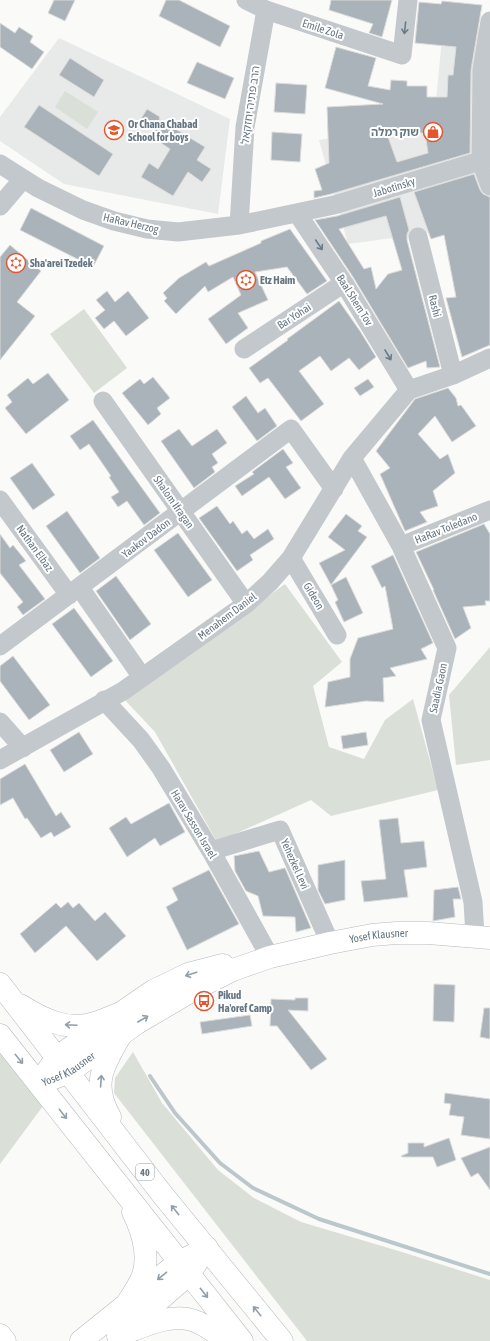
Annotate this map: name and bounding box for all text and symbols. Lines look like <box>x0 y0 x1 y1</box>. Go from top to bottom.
street label: Emile Zola <box>301 17 345 41</box>
one-way arrow <box>402 21 409 34</box>
street label: הרב פתיה יחזקאל <box>239 65 261 145</box>
place label: Or Chana Chabad School for boys <box>128 118 197 143</box>
school or university icon: Or Chana Chabad School for boys <box>103 119 125 141</box>
shop icon: שוק רמלה <box>422 121 444 143</box>
place label: שוק רמלה <box>371 126 419 138</box>
street label: Jabotinsky <box>372 175 417 199</box>
street label: HaRav Herzog <box>102 211 160 235</box>
one-way arrow <box>315 240 323 251</box>
synagogue icon: Sha'arei Tzedek <box>5 252 27 274</box>
place label: Sha'arei Tzedek <box>30 257 93 269</box>
synagogue icon: Etz Haim <box>235 269 257 291</box>
street label: Baal Shem Tov <box>335 272 376 328</box>
place label: Etz Haim <box>260 274 295 286</box>
street label: Rashi <box>426 294 444 318</box>
street label: Bar Yohai <box>275 301 313 331</box>
one-way arrow <box>385 349 393 361</box>
street label: Shalom Ifragan <box>151 473 197 531</box>
street label: HaRav Toledano <box>413 510 479 546</box>
street label: Yaakov Dadon <box>120 516 172 560</box>
street label: Nathan Elbaz <box>14 523 56 573</box>
street label: Gideon <box>301 580 327 612</box>
street label: Menahem Daniel <box>196 590 258 642</box>
street label: Saadia Gaon <box>427 662 449 714</box>
street label: Harav Sasson Israel <box>169 788 219 861</box>
street label: Yehezkel Levi <box>279 837 311 891</box>
street label: Yosef Klausner <box>348 927 409 945</box>
one-way arrow <box>185 971 198 978</box>
place label: Pikud Ha'oref Camp <box>218 989 272 1014</box>
bus stop icon: Pikud Ha'oref Camp <box>193 990 215 1012</box>
one-way arrow <box>137 1015 149 1022</box>
one-way arrow <box>65 1022 78 1029</box>
street label: Yosef Klausner <box>40 1049 98 1088</box>
one-way arrow <box>15 1054 24 1065</box>
one-way arrow <box>97 1075 104 1088</box>
one-way arrow <box>59 1109 67 1120</box>
road number: 40 <box>136 1164 154 1180</box>
one-way arrow <box>171 1204 180 1215</box>
one-way arrow <box>156 1272 167 1280</box>
one-way arrow <box>200 1288 209 1299</box>
one-way arrow <box>253 1305 262 1316</box>

